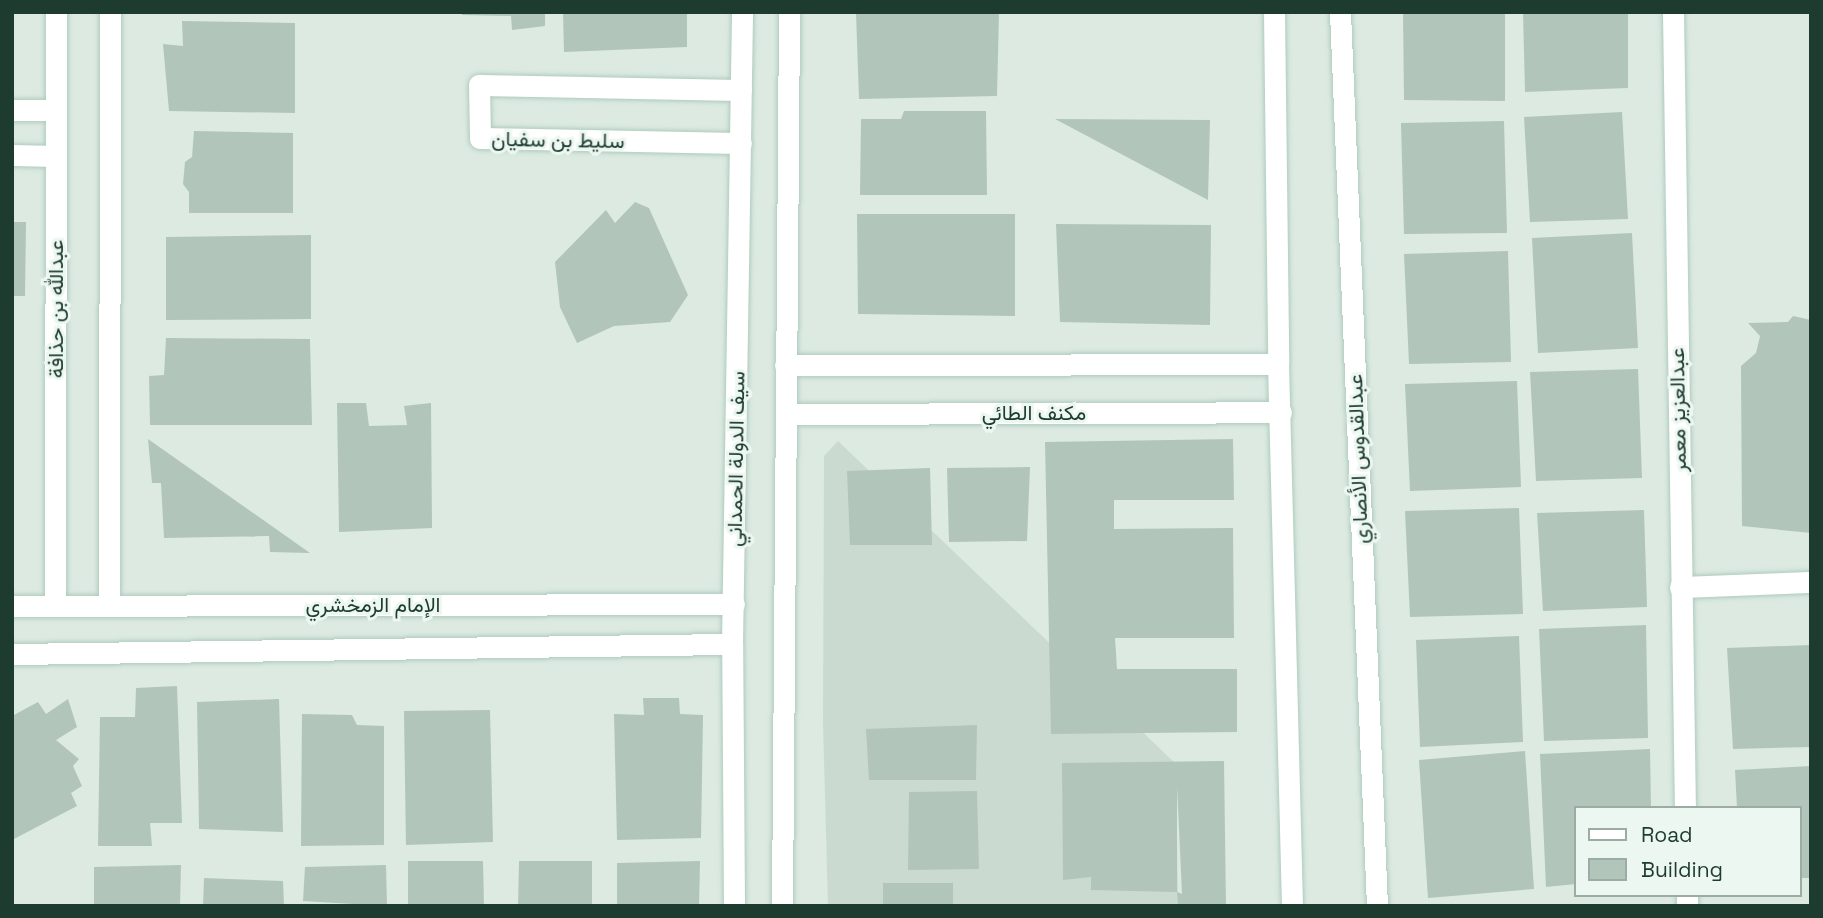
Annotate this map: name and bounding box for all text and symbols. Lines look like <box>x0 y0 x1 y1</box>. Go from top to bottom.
street label: سليط بن سفيان <box>491 126 625 154</box>
street label: عبدالله بن حذافة <box>43 240 69 378</box>
street label: عبدالعزيز معمر <box>1664 348 1692 472</box>
street label: سيف الدولة الحمداني <box>722 371 750 547</box>
street label: عبدالقدوس الأنصاري <box>1342 374 1374 544</box>
street label: مكنف الطائي <box>982 400 1086 426</box>
street label: الإمام الزمخشري <box>306 592 440 618</box>
legend <box>1574 806 1802 897</box>
text: Road <box>1641 821 1693 848</box>
text: Building <box>1641 856 1723 883</box>

